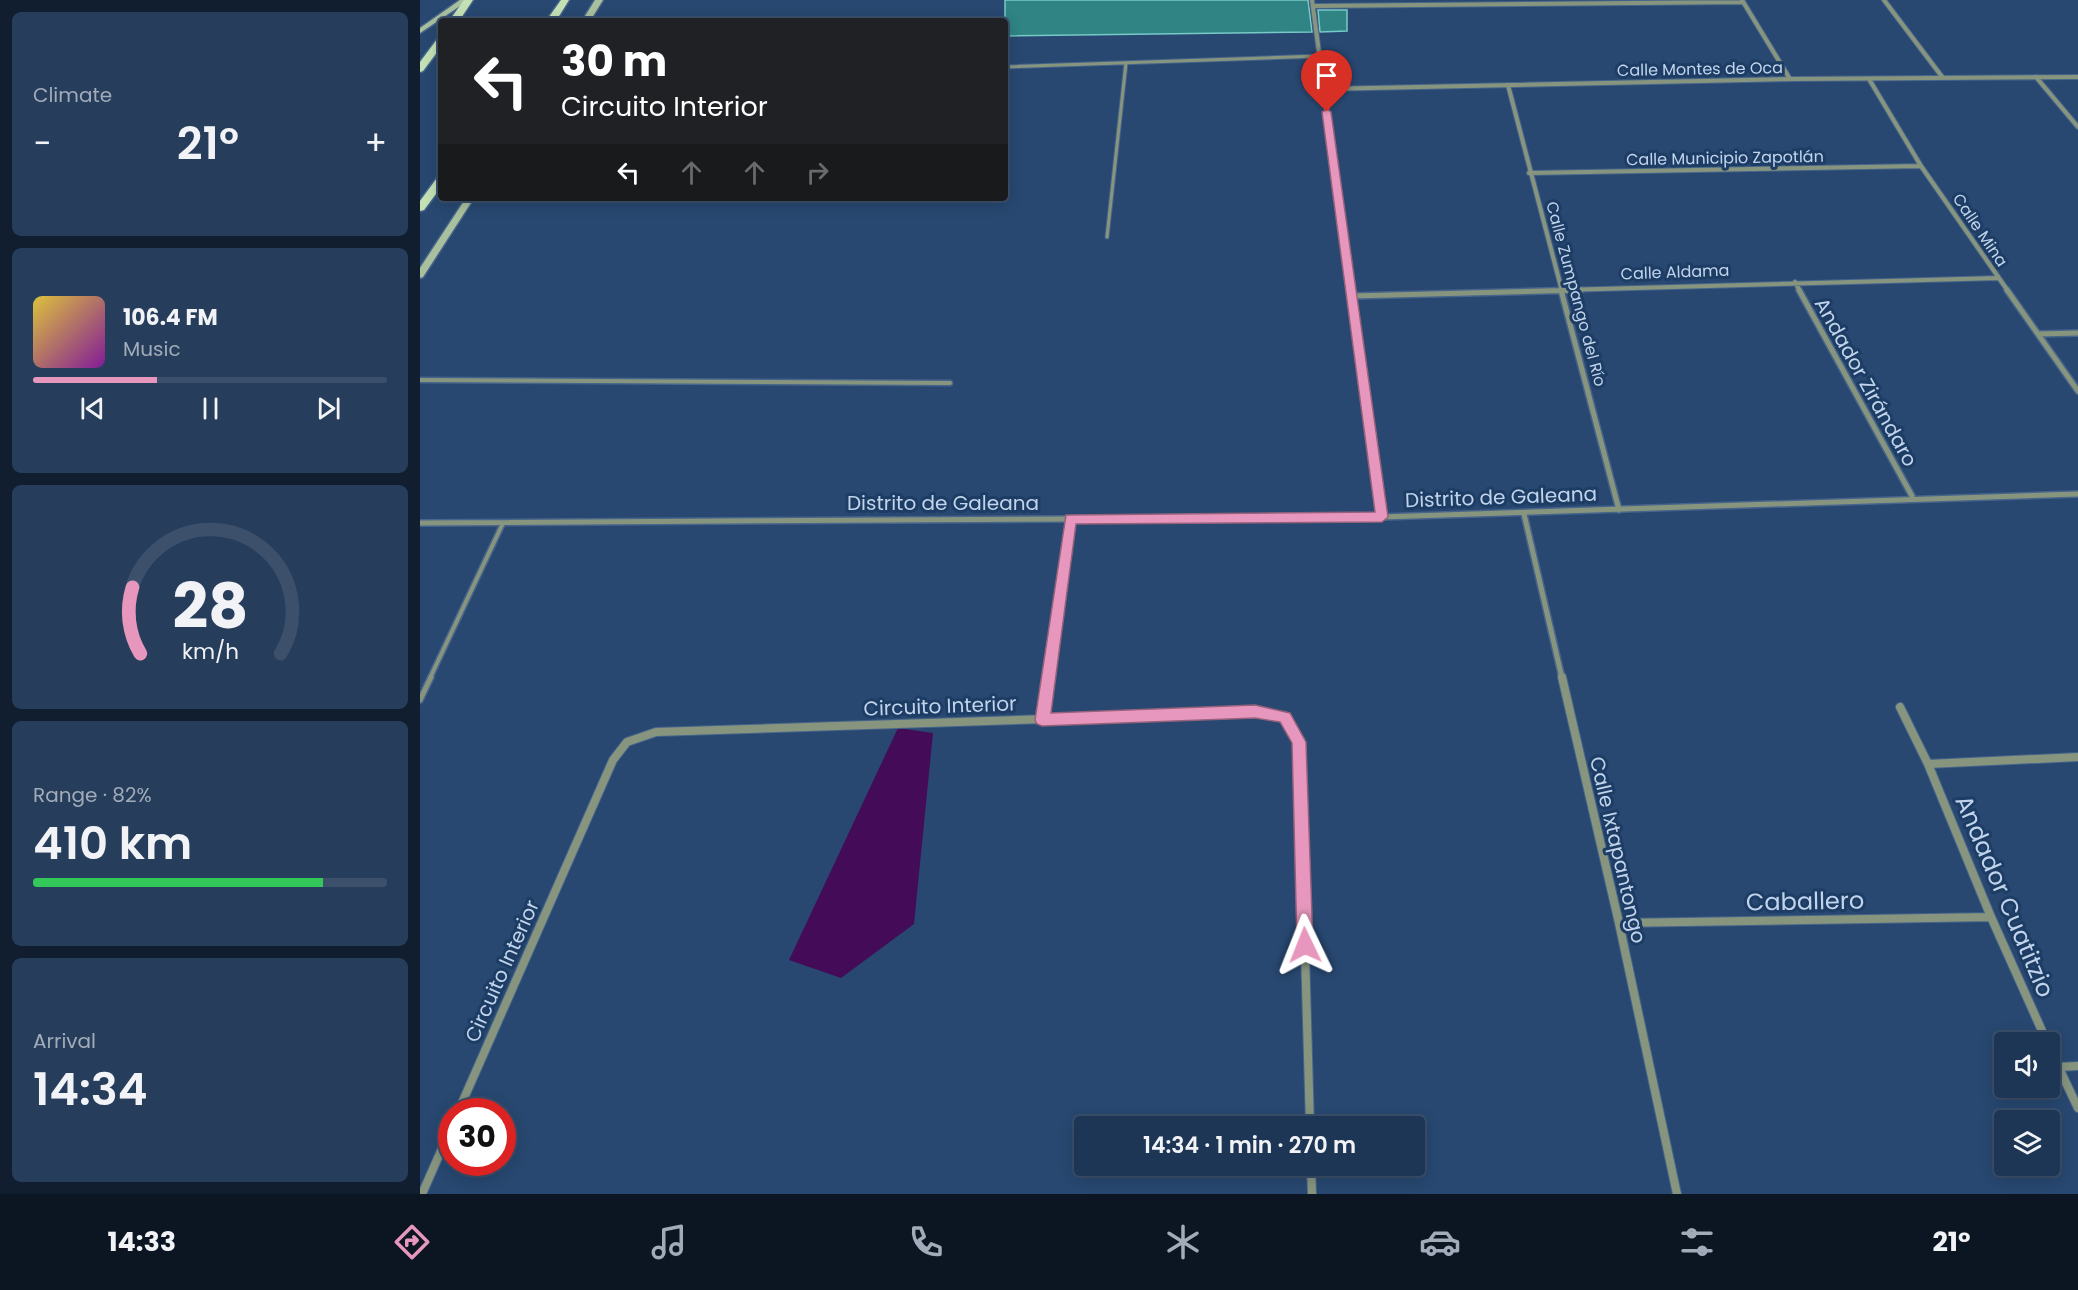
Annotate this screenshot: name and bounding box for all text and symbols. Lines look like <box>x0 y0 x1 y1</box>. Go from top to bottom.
text: 30 m <box>561 32 667 91</box>
icon: left <box>462 42 540 120</box>
pin <box>1301 50 1352 112</box>
street label: Calle Montes de Oca <box>1617 56 1783 82</box>
icon: arrive <box>1310 59 1343 92</box>
text: Climate <box>33 81 112 109</box>
text: Circuito Interior <box>561 88 768 125</box>
text: 21° <box>177 112 239 175</box>
text: − <box>33 120 51 167</box>
text: + <box>364 120 387 167</box>
street label: Calle Municipio Zapotlán <box>1626 145 1824 171</box>
icon: left <box>612 156 645 189</box>
icon: ahead <box>675 156 708 189</box>
icon: ahead <box>738 156 771 189</box>
icon: right <box>801 156 834 189</box>
street label: Calle Mina <box>1947 189 2013 271</box>
street label: Calle Zumpango del Río <box>1540 199 1612 389</box>
street label: Calle Aldama <box>1620 259 1730 285</box>
street label: Andador Zirándaro <box>1808 292 1924 472</box>
text: 106.4 FM <box>123 302 218 333</box>
text: Music <box>123 335 181 363</box>
icon: previous <box>76 392 109 425</box>
icon: pause <box>194 392 227 425</box>
icon: next <box>312 392 345 425</box>
street label: Distrito de Galeana <box>1405 480 1597 514</box>
street label: Distrito de Galeana <box>847 489 1039 517</box>
text: 28 <box>172 562 248 650</box>
text: km/h <box>181 636 239 667</box>
street label: Circuito Interior <box>863 689 1017 723</box>
street label: Calle Ixtapantongo <box>1583 754 1653 946</box>
text: Range · 82% <box>33 781 152 809</box>
street label: Andador Cuatitzio <box>1947 790 2063 1002</box>
text: 410 km <box>33 812 192 875</box>
street label: Caballero <box>1746 883 1864 919</box>
street label: Circuito Interior <box>458 895 546 1047</box>
position arrow <box>1273 913 1337 977</box>
text: Arrival <box>33 1027 96 1055</box>
map controls <box>1994 1032 2060 1176</box>
button: sound <box>1994 1032 2060 1098</box>
text: 14:34 <box>33 1058 148 1121</box>
speed limit sign: 30 <box>438 1098 516 1176</box>
button: layers <box>1994 1110 2060 1176</box>
text: 14:34 · 1 min · 270 m <box>1143 1130 1356 1161</box>
icon: directions <box>391 1221 433 1263</box>
icon: music <box>648 1221 690 1263</box>
icon: phone <box>905 1221 947 1263</box>
icon: climate <box>1162 1221 1204 1263</box>
icon: car <box>1419 1221 1461 1263</box>
icon: filters <box>1676 1221 1718 1263</box>
text: 14:33 <box>107 1223 176 1260</box>
text: 21° <box>1932 1223 1971 1260</box>

